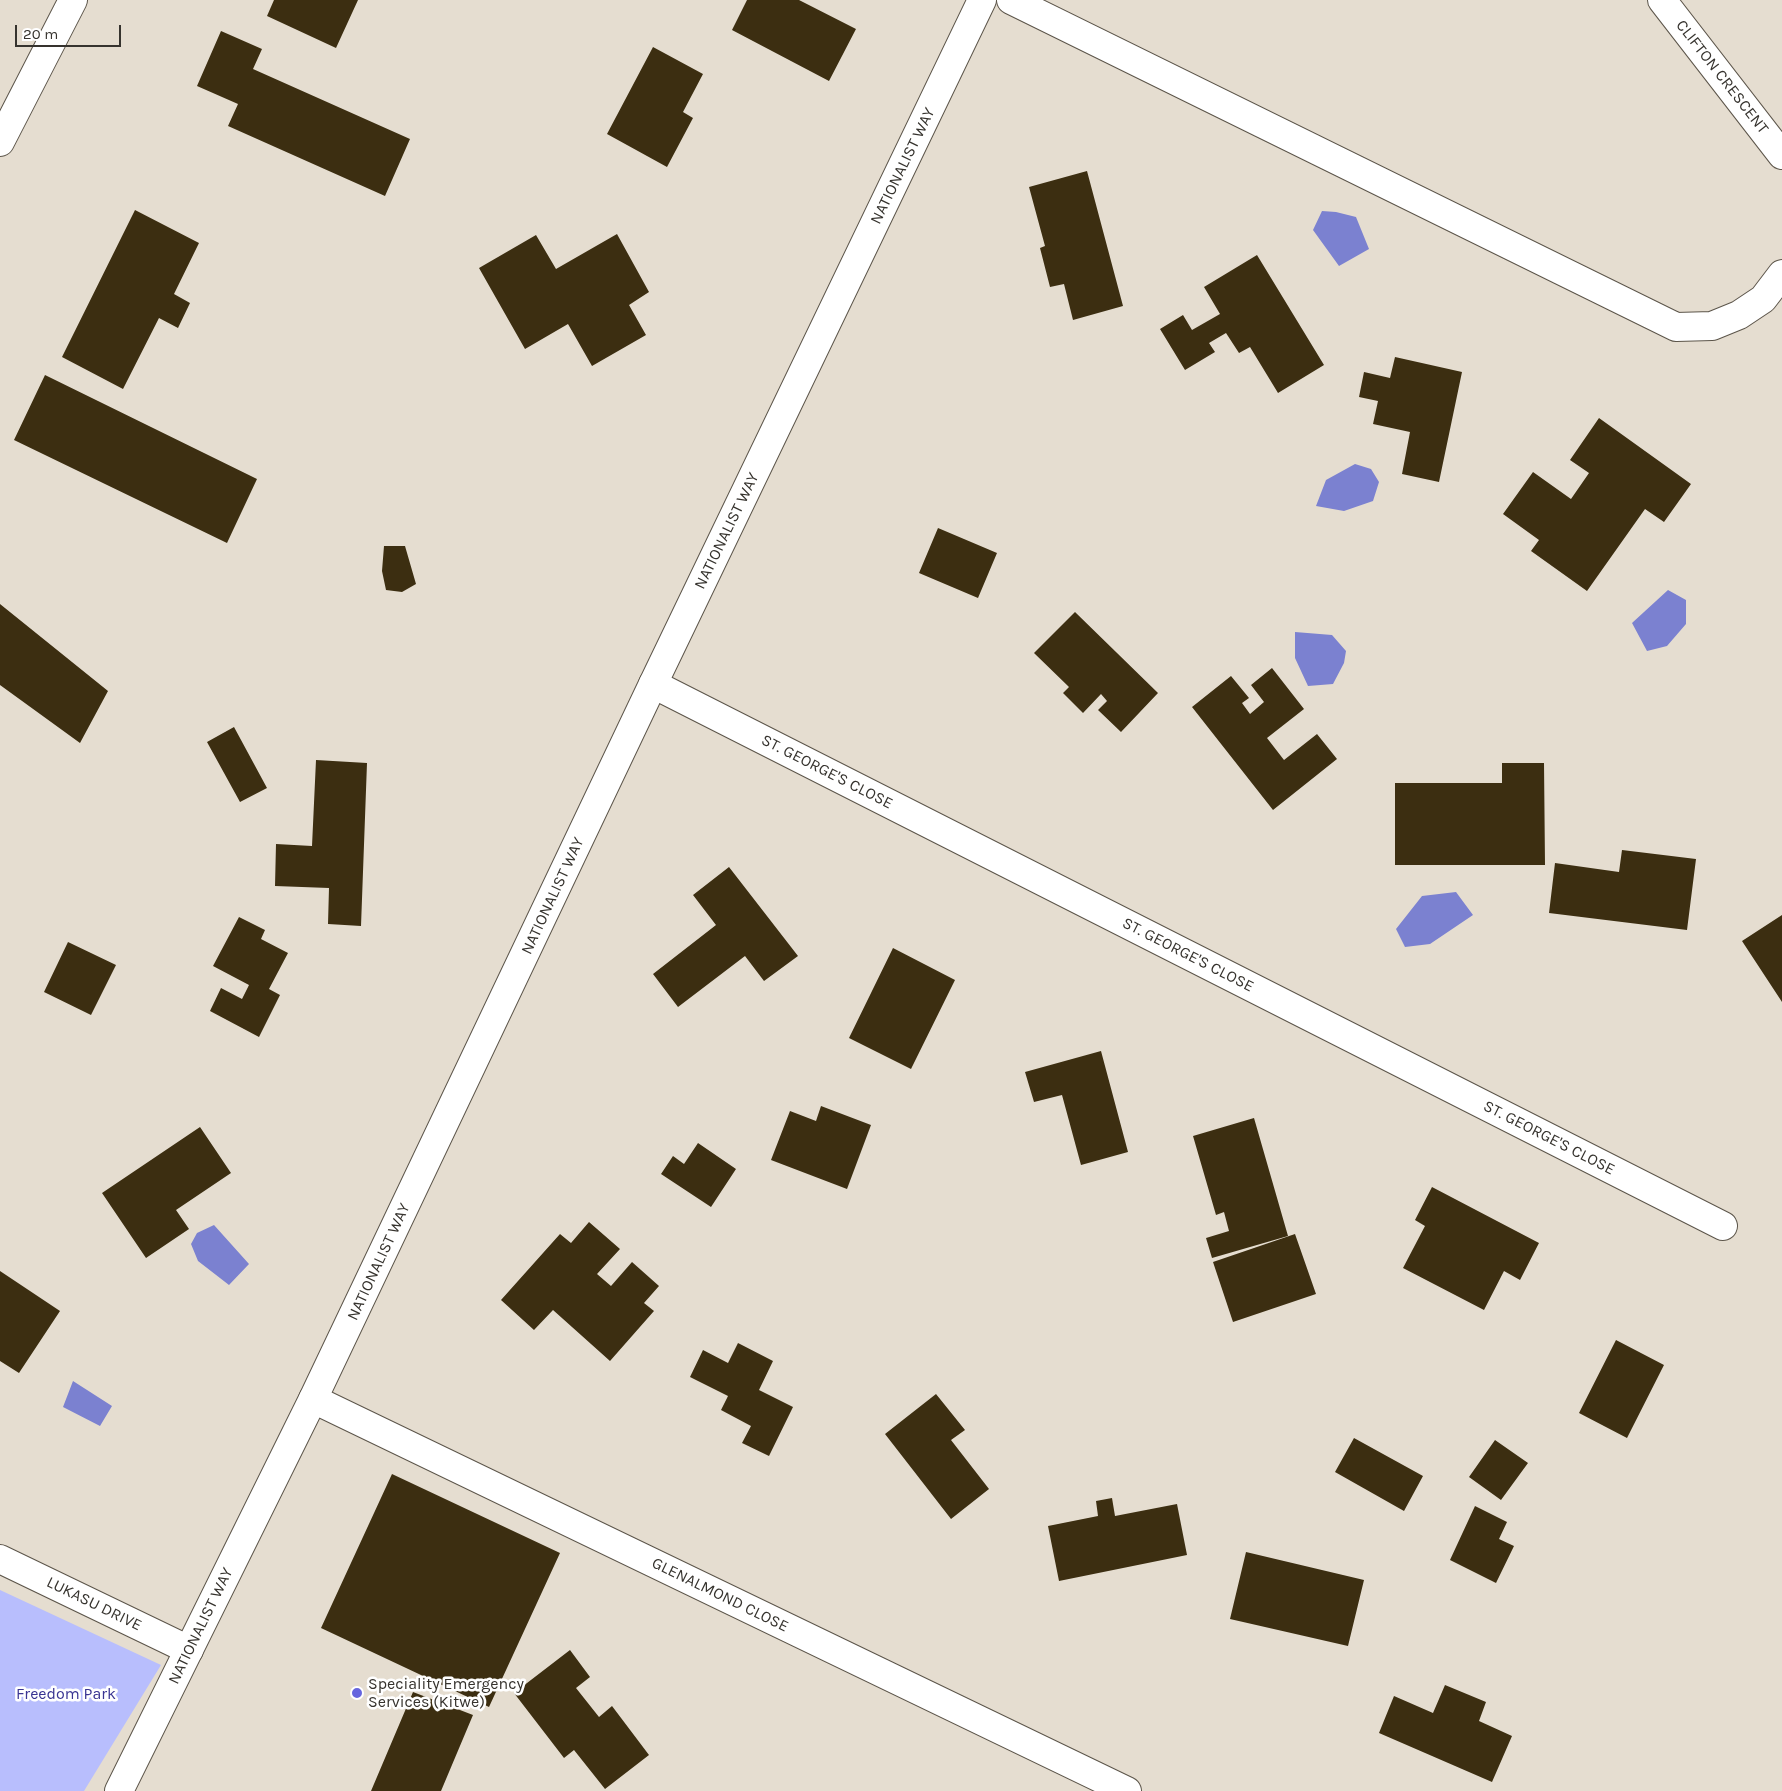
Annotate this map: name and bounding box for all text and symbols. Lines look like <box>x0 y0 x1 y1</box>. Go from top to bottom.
scale bar <box>18 15 124 47</box>
street label: CLIFTON CRESCENT <box>1672 16 1772 138</box>
text: 20 m <box>23 25 58 43</box>
street label: NATIONALIST WAY <box>866 105 940 227</box>
street label: NATIONALIST WAY <box>690 470 764 592</box>
street label: ST. GEORGE'S CLOSE <box>758 731 896 813</box>
street label: NATIONALIST WAY <box>517 834 589 958</box>
street label: ST. GEORGE'S CLOSE <box>1119 914 1257 996</box>
street label: ST. GEORGE'S CLOSE <box>1480 1097 1618 1179</box>
street label: NATIONALIST WAY <box>343 1200 415 1324</box>
street label: GLENALMOND CLOSE <box>648 1554 792 1636</box>
street label: NATIONALIST WAY <box>164 1565 238 1687</box>
street label: LUKASU DRIVE <box>43 1573 145 1635</box>
place label: Speciality Emergency Services (Kitwe) <box>368 1674 524 1712</box>
park label: Freedom Park <box>16 1684 116 1704</box>
marker: Speciality Emergency Services (Kitwe) <box>350 1686 364 1700</box>

